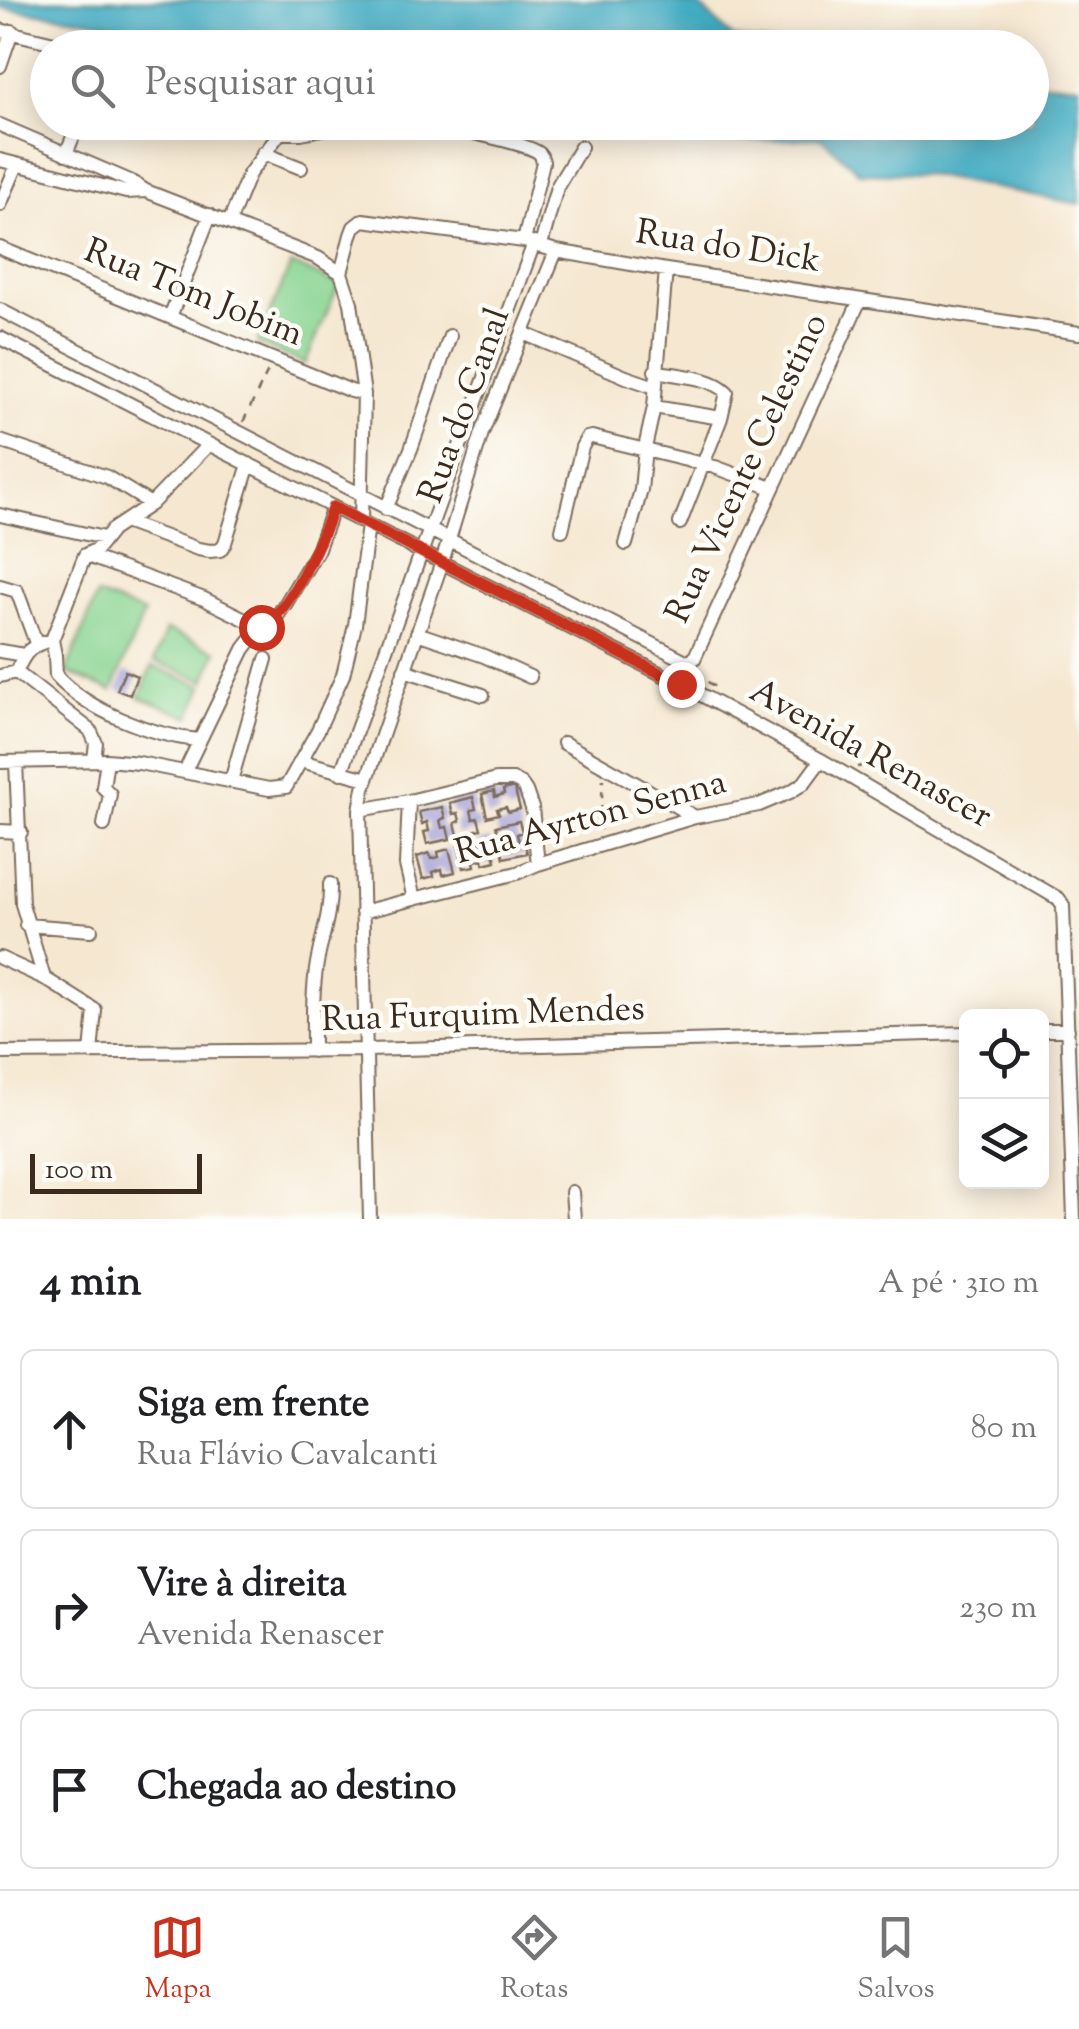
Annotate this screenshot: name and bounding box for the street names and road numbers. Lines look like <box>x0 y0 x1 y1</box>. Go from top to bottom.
street label: Rua do Dick <box>632 208 824 288</box>
street label: Rua Tom Jobim <box>76 227 310 361</box>
street label: Rua do Canal <box>407 301 525 511</box>
street label: Rua Vicente Celestino <box>654 306 842 632</box>
street label: Avenida Renascer <box>739 667 1001 843</box>
street label: Rua Ayrton Senna <box>450 758 732 880</box>
street label: Rua Furquim Mendes <box>320 985 646 1047</box>

